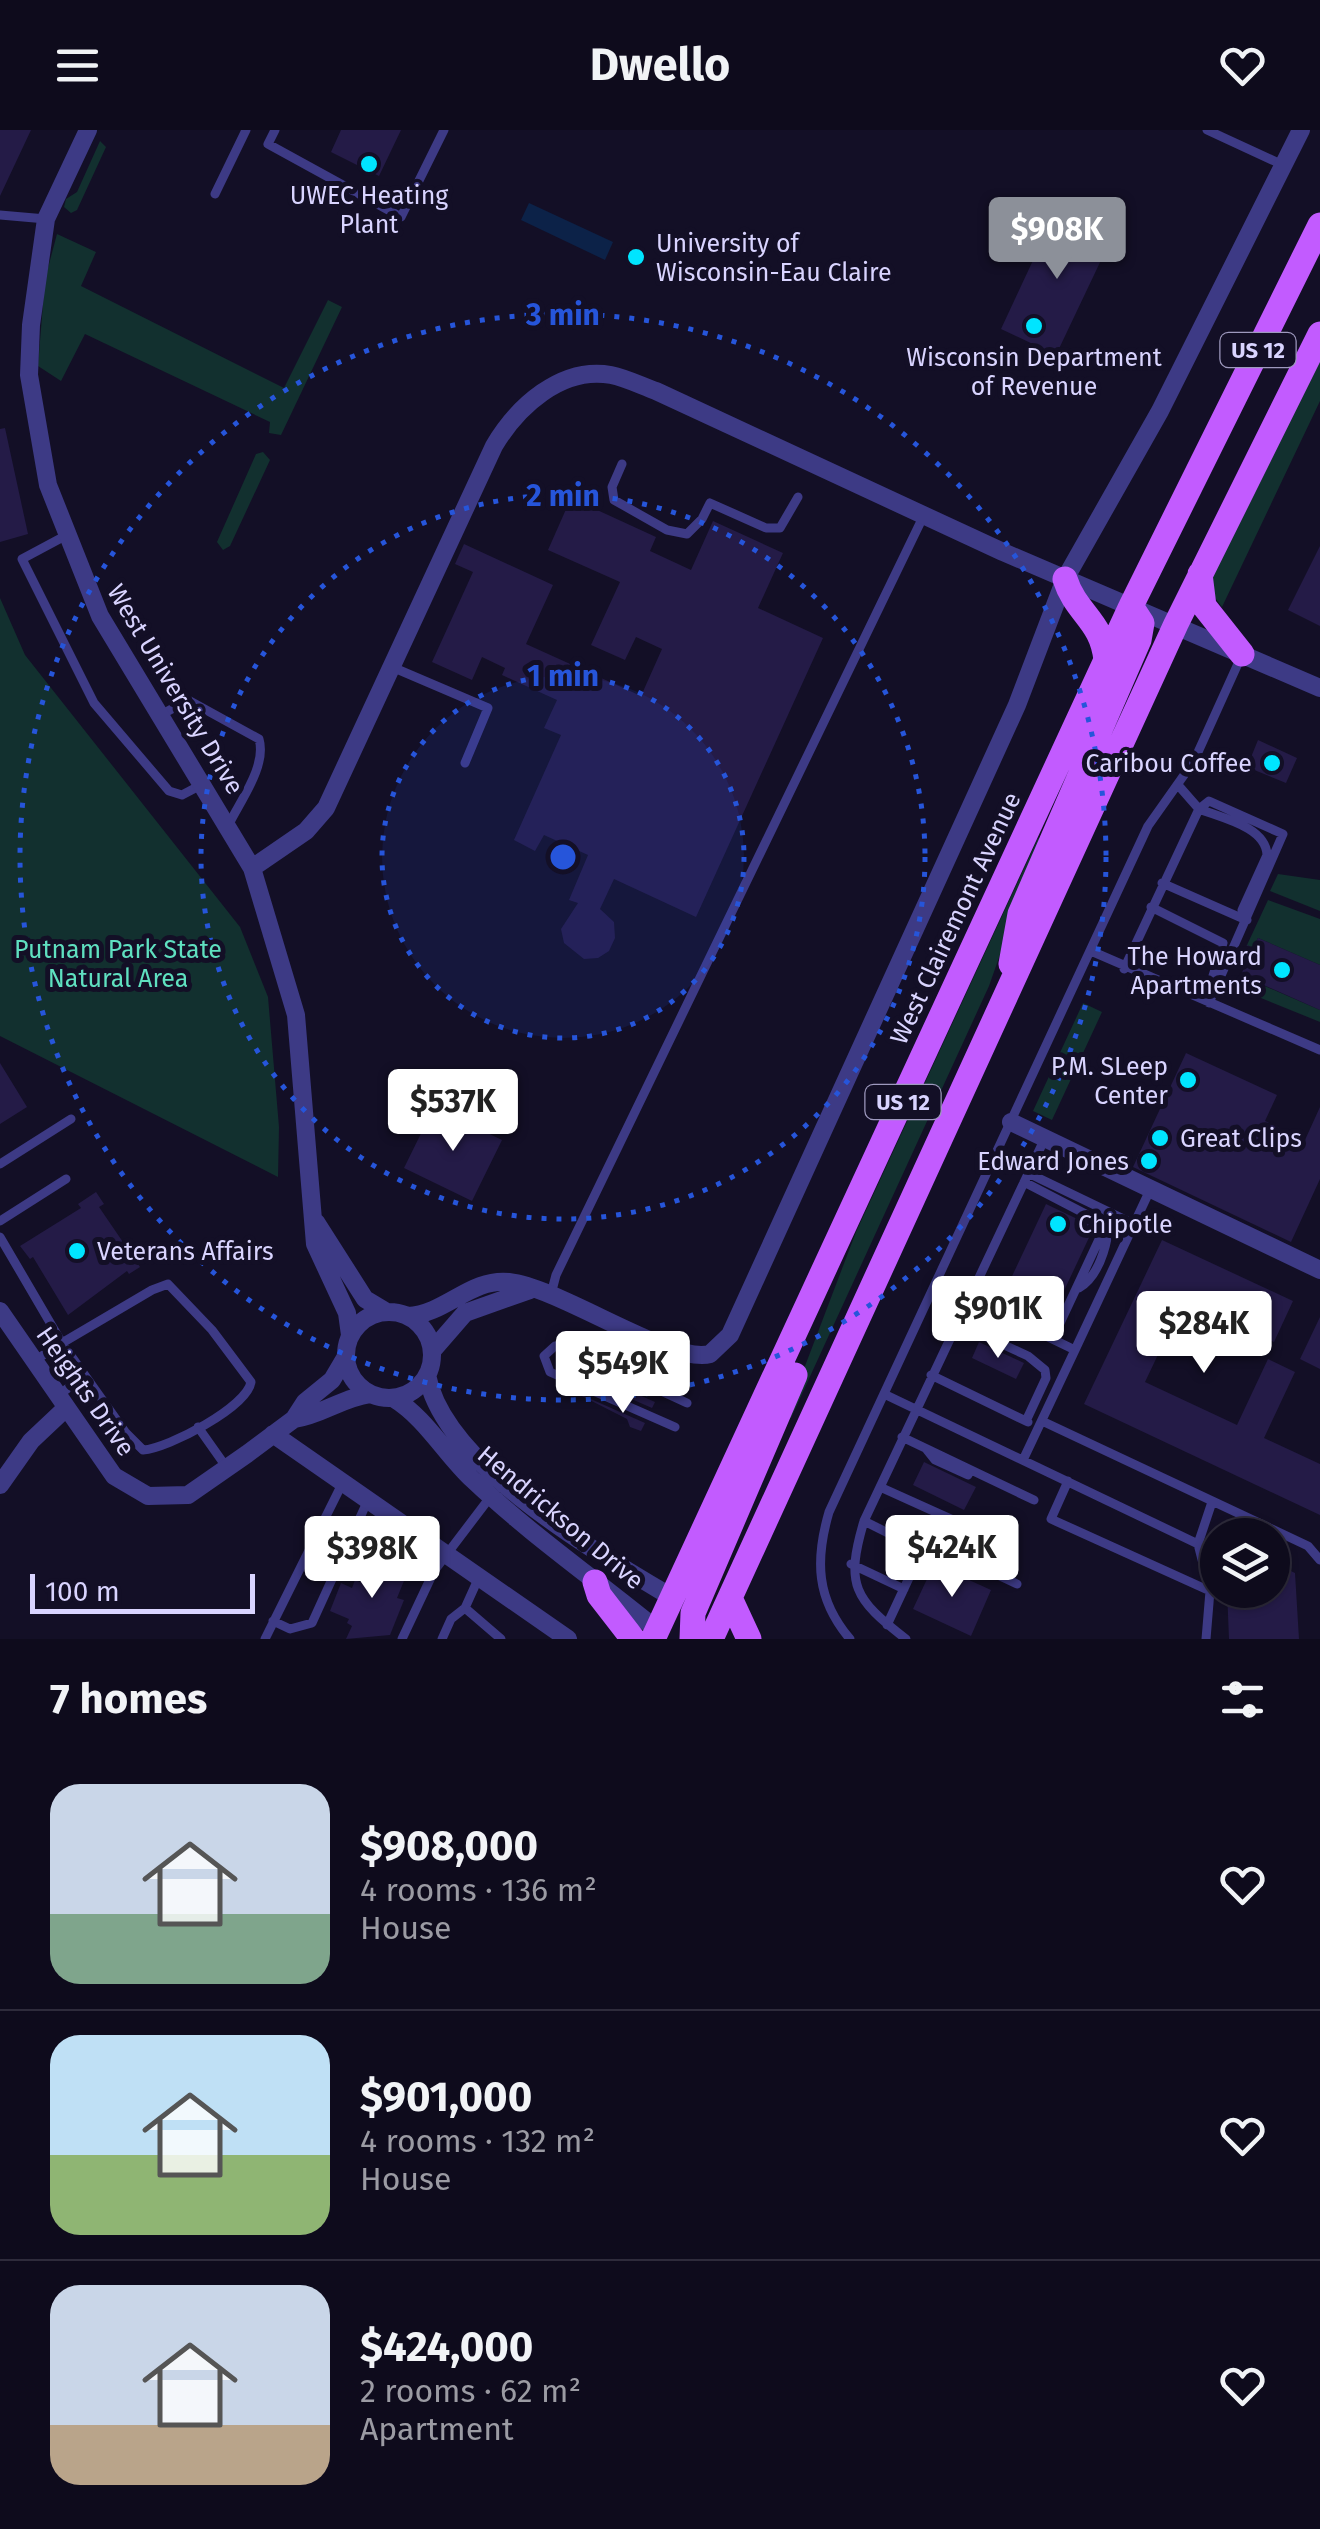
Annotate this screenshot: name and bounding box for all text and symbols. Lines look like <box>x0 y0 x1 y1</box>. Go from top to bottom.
icon: menu <box>50 38 105 93</box>
text: Dwello <box>590 38 730 92</box>
icon: heart <box>1215 38 1270 93</box>
marker: UWEC Heating Plant <box>358 153 380 175</box>
place label: UWEC Heating Plant <box>290 181 448 240</box>
pin: $908K <box>987 197 1127 282</box>
text: $908K <box>1011 210 1103 248</box>
place label: University of Wisconsin-Eau Claire <box>656 229 892 288</box>
marker: University of Wisconsin-Eau Claire <box>625 246 647 268</box>
text: 3 min <box>525 297 600 333</box>
marker: Wisconsin Department of Revenue <box>1023 315 1045 337</box>
road number: US 12 <box>1220 333 1296 367</box>
place label: Wisconsin Department of Revenue <box>906 343 1163 402</box>
text: 2 min <box>526 478 600 514</box>
street label: West University Drive <box>101 579 250 800</box>
text: 1 min <box>527 658 599 694</box>
place label: Caribou Coffee <box>1085 749 1252 779</box>
marker: Caribou Coffee <box>1261 752 1283 774</box>
street label: West Clairemont Avenue <box>884 788 1028 1049</box>
centre of rings <box>545 839 581 875</box>
park label: Putnam Park State Natural Area <box>14 935 222 994</box>
place label: The Howard Apartments <box>1127 942 1262 1001</box>
marker: The Howard Apartments <box>1271 959 1293 981</box>
place label: P.M. SLeep Center <box>1051 1052 1168 1111</box>
pin: $537K <box>383 1069 523 1154</box>
marker: P.M. SLeep Center <box>1177 1069 1199 1091</box>
text: $537K <box>410 1082 496 1120</box>
road number: US 12 <box>866 1085 940 1119</box>
place label: Great Clips <box>1180 1124 1302 1154</box>
marker: Great Clips <box>1149 1127 1171 1149</box>
place label: Edward Jones <box>977 1147 1129 1177</box>
marker: Edward Jones <box>1138 1150 1160 1172</box>
place label: Chipotle <box>1078 1210 1173 1240</box>
marker: Chipotle <box>1047 1213 1069 1235</box>
place label: Veterans Affairs <box>97 1237 274 1267</box>
marker: Veterans Affairs <box>66 1240 88 1262</box>
pin: $901K <box>928 1276 1068 1361</box>
text: $901K <box>954 1289 1042 1327</box>
pin: $284K <box>1134 1291 1274 1376</box>
text: $284K <box>1159 1304 1249 1342</box>
street label: Heights Drive <box>30 1321 141 1462</box>
pin: $549K <box>553 1331 693 1416</box>
text: $549K <box>578 1344 668 1382</box>
street label: Hendrickson Drive <box>471 1440 650 1596</box>
pin: $424K <box>882 1515 1022 1600</box>
pin: $398K <box>302 1516 442 1601</box>
map controls <box>1200 1518 1290 1608</box>
button: layers <box>1200 1518 1290 1608</box>
text: $424K <box>908 1528 996 1566</box>
text: $398K <box>327 1529 417 1567</box>
scale bar <box>30 1569 255 1614</box>
text: 100 m <box>45 1575 120 1608</box>
icon: filters <box>1215 1672 1270 1727</box>
text: 7 homes <box>50 1674 207 1724</box>
text: $908,000 <box>360 1821 538 1871</box>
icon: home <box>130 1824 250 1944</box>
icon: heart <box>1215 1857 1270 1912</box>
text: 4 rooms · 136 m² <box>360 1871 597 1909</box>
text: House <box>360 1909 451 1947</box>
text: $901,000 <box>360 2072 532 2122</box>
icon: home <box>130 2075 250 2195</box>
icon: heart <box>1215 2108 1270 2163</box>
text: 4 rooms · 132 m² <box>360 2122 595 2160</box>
text: House <box>360 2160 451 2198</box>
text: $424,000 <box>360 2322 533 2372</box>
icon: home <box>130 2325 250 2445</box>
icon: heart <box>1215 2358 1270 2413</box>
text: 2 rooms · 62 m² <box>360 2372 581 2410</box>
text: Apartment <box>360 2410 514 2448</box>

